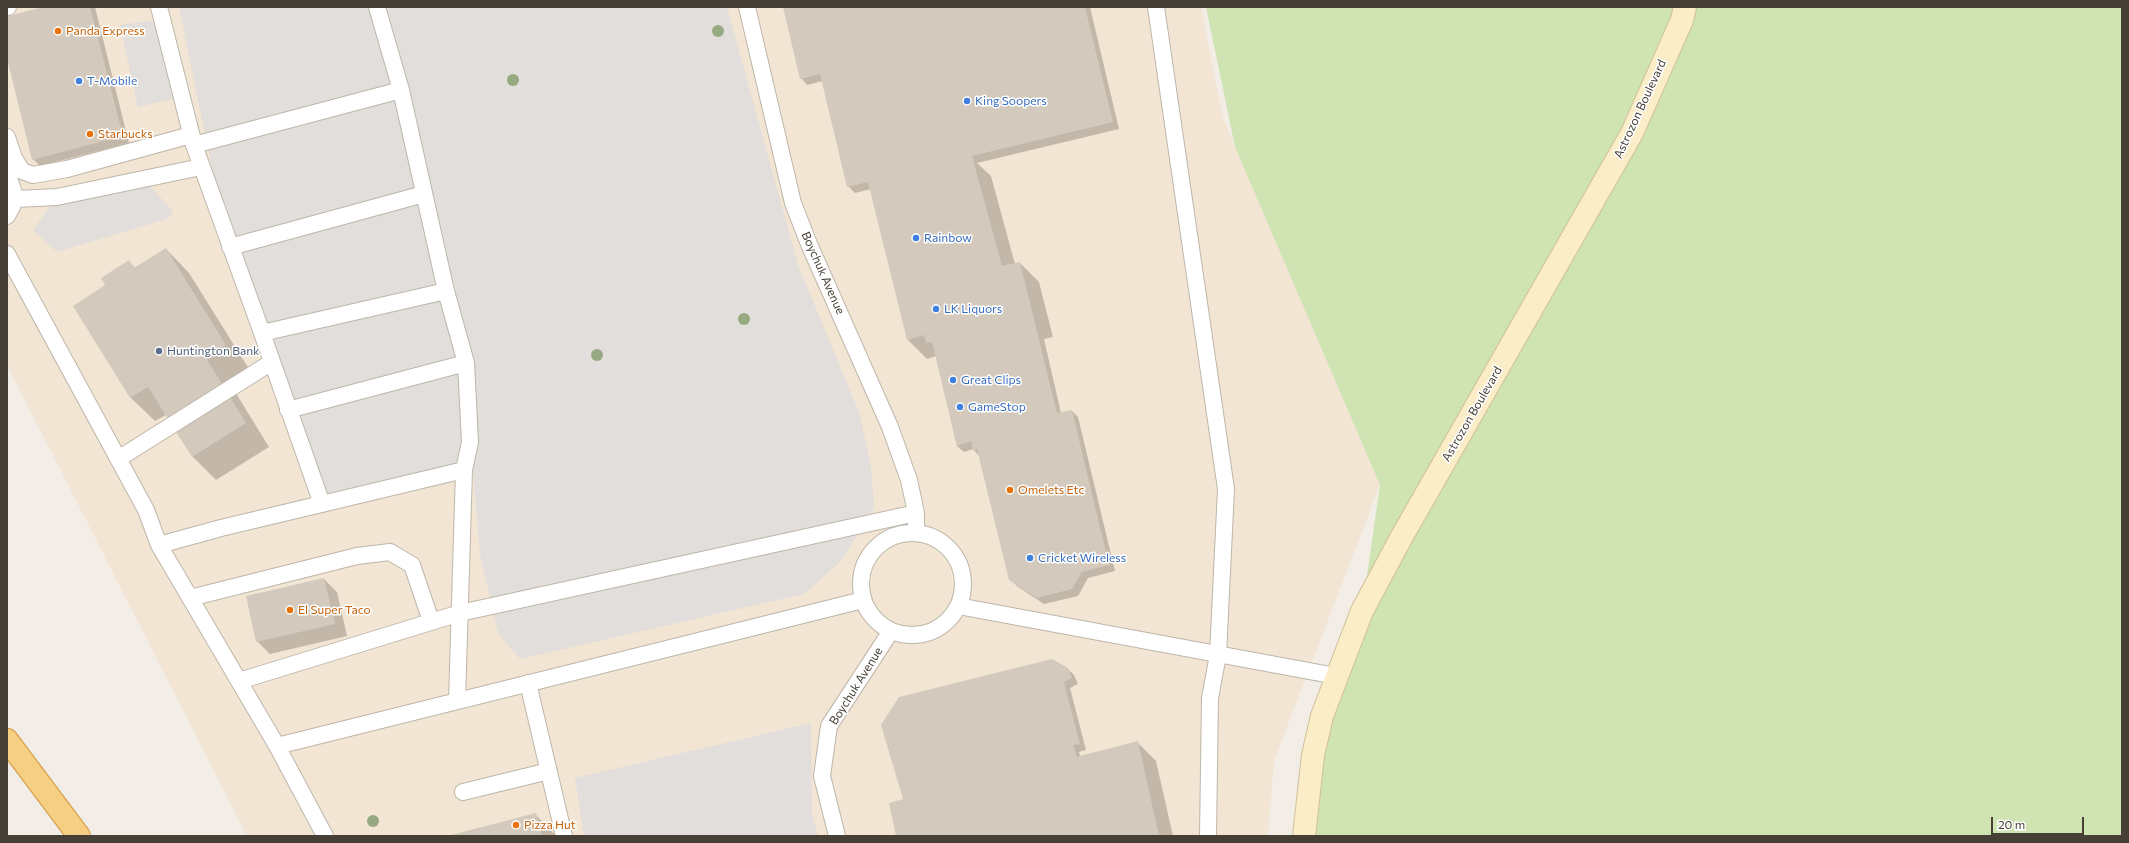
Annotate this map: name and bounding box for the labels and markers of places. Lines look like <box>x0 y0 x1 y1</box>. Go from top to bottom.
place label: Panda Express <box>66 24 145 38</box>
marker: Panda Express <box>53 26 63 36</box>
place label: T-Mobile <box>87 74 137 88</box>
marker: T-Mobile <box>74 76 84 86</box>
place label: King Soopers <box>975 94 1047 108</box>
marker: King Soopers <box>962 96 972 106</box>
place label: Starbucks <box>98 127 153 141</box>
marker: Starbucks <box>85 129 95 139</box>
place label: Rainbow <box>924 231 972 245</box>
marker: Rainbow <box>911 233 921 243</box>
place label: LK Liquors <box>944 302 1002 316</box>
marker: LK Liquors <box>931 304 941 314</box>
place label: Huntington Bank <box>167 344 260 358</box>
marker: Huntington Bank <box>154 346 164 356</box>
place label: Great Clips <box>961 373 1021 387</box>
marker: Great Clips <box>948 375 958 385</box>
place label: GameStop <box>968 400 1026 414</box>
marker: GameStop <box>955 402 965 412</box>
place label: Omelets Etc <box>1018 483 1084 497</box>
marker: Omelets Etc <box>1005 485 1015 495</box>
place label: Cricket Wireless <box>1038 551 1126 565</box>
marker: Cricket Wireless <box>1025 553 1035 563</box>
place label: El Super Taco <box>298 603 371 617</box>
marker: El Super Taco <box>285 605 295 615</box>
place label: Pizza Hut <box>524 818 576 832</box>
marker: Pizza Hut <box>511 820 521 830</box>

